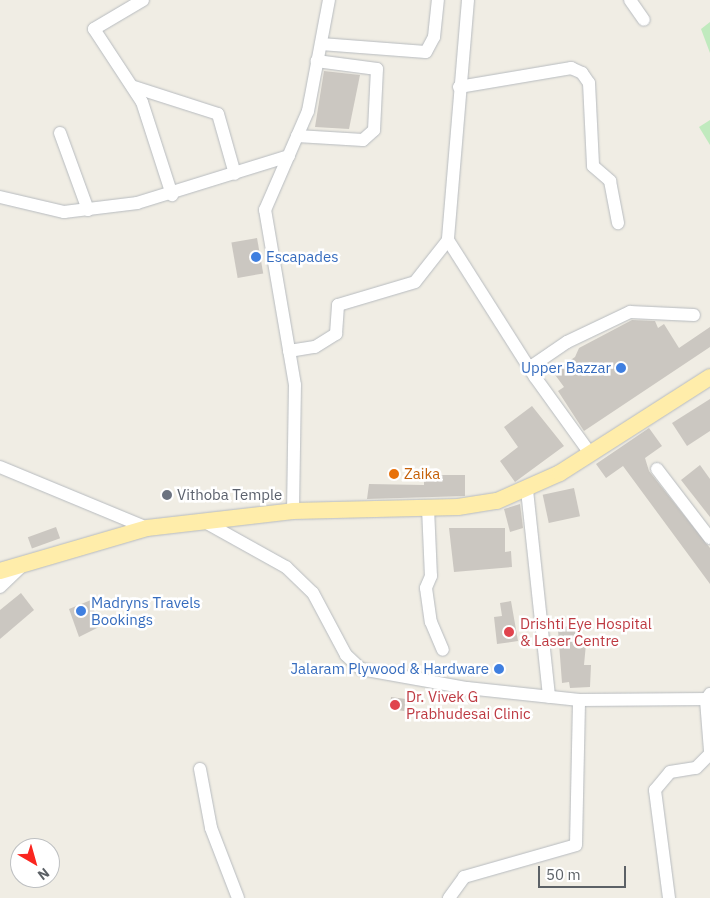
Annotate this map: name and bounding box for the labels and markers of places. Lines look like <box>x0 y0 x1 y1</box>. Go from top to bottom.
place label: Escapades <box>266 248 339 266</box>
marker: Escapades <box>250 251 262 263</box>
place label: Upper Bazzar <box>521 359 611 377</box>
marker: Upper Bazzar <box>615 362 627 374</box>
place label: Zaika <box>404 465 440 483</box>
marker: Zaika <box>388 468 400 480</box>
place label: Vithoba Temple <box>177 486 282 504</box>
marker: Vithoba Temple <box>161 489 173 501</box>
place label: Madryns Travels Bookings <box>91 593 201 628</box>
marker: Madryns Travels Bookings <box>75 605 87 617</box>
place label: Drishti Eye Hospital & Laser Centre <box>520 614 652 649</box>
marker: Drishti Eye Hospital & Laser Centre <box>502 625 516 639</box>
place label: Jalaram Plywood & Hardware <box>290 660 489 678</box>
marker: Jalaram Plywood & Hardware <box>493 663 505 675</box>
place label: Dr. Vivek G Prabhudesai Clinic <box>406 687 531 722</box>
marker: Dr. Vivek G Prabhudesai Clinic <box>388 698 402 712</box>

